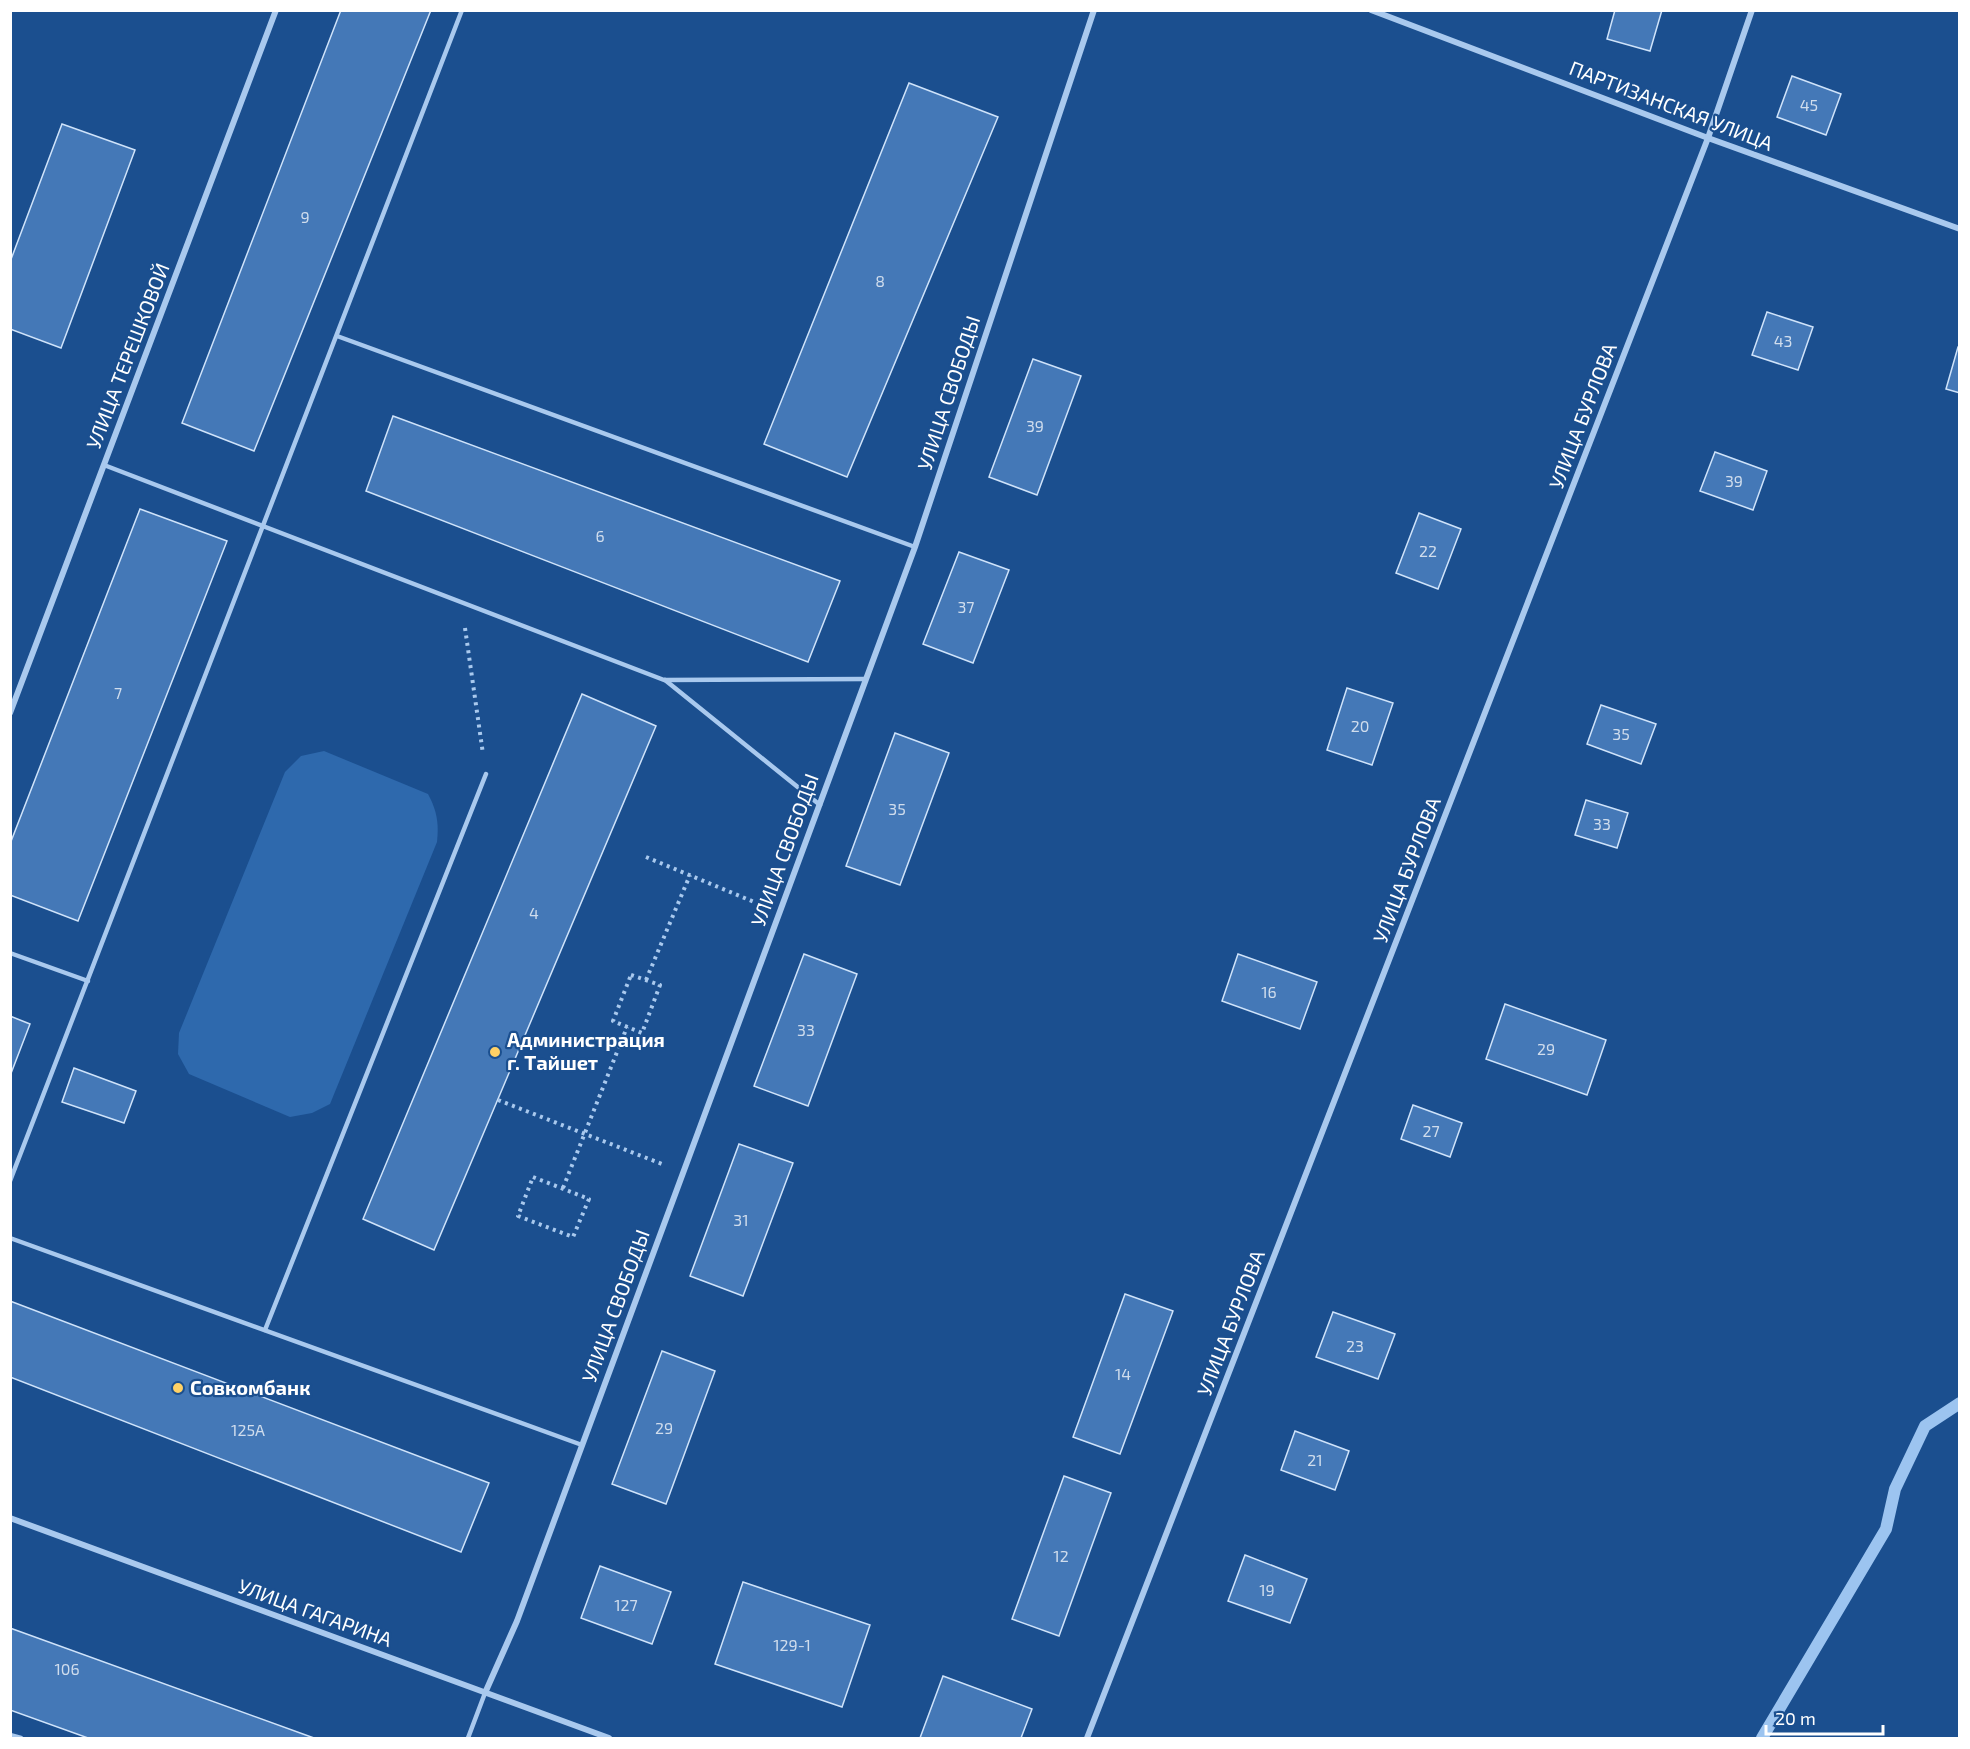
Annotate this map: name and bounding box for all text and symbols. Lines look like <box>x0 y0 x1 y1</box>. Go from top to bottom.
street label: ПАРТИЗАНСКАЯ УЛИЦА <box>1566 55 1777 155</box>
house number: 45 <box>1800 95 1818 114</box>
house number: 9 <box>300 207 310 226</box>
street label: УЛИЦА ТЕРЕШКОВОЙ <box>81 259 174 452</box>
house number: 8 <box>875 271 885 290</box>
street label: УЛИЦА СВОБОДЫ <box>912 312 984 473</box>
house number: 43 <box>1774 331 1792 350</box>
street label: УЛИЦА БУРЛОВА <box>1543 339 1621 492</box>
house number: 39 <box>1026 416 1044 435</box>
house number: 39 <box>1725 471 1743 490</box>
house number: 6 <box>595 526 605 545</box>
house number: 22 <box>1419 541 1437 560</box>
house number: 37 <box>957 597 975 616</box>
house number: 7 <box>114 683 122 702</box>
house number: 20 <box>1351 716 1369 735</box>
house number: 35 <box>1612 724 1630 743</box>
street label: УЛИЦА СВОБОДЫ <box>745 770 823 929</box>
street label: УЛИЦА БУРЛОВА <box>1367 793 1445 946</box>
house number: 35 <box>888 799 906 818</box>
house number: 33 <box>1593 814 1611 833</box>
house number: 4 <box>529 903 539 922</box>
house number: 16 <box>1261 982 1277 1001</box>
house number: 33 <box>797 1020 815 1039</box>
place label: Администрация г. Тайшет <box>507 1027 665 1074</box>
house number: 29 <box>1537 1039 1555 1058</box>
marker: Администрация г. Тайшет <box>488 1045 502 1059</box>
house number: 27 <box>1422 1121 1440 1140</box>
house number: 31 <box>733 1210 749 1229</box>
street label: УЛИЦА СВОБОДЫ <box>576 1226 654 1385</box>
street label: УЛИЦА БУРЛОВА <box>1191 1246 1269 1399</box>
house number: 23 <box>1346 1336 1364 1355</box>
house number: 14 <box>1115 1364 1131 1383</box>
place label: Совкомбанк <box>190 1375 310 1399</box>
marker: Совкомбанк <box>171 1381 185 1395</box>
house number: 29 <box>655 1418 673 1437</box>
house number: 125А <box>231 1420 265 1439</box>
house number: 21 <box>1307 1450 1323 1469</box>
house number: 12 <box>1053 1546 1069 1565</box>
street label: УЛИЦА ГАГАРИНА <box>235 1573 396 1651</box>
house number: 19 <box>1259 1580 1275 1599</box>
house number: 127 <box>614 1595 638 1614</box>
house number: 129-1 <box>773 1635 811 1654</box>
house number: 106 <box>54 1659 80 1678</box>
scale bar <box>1766 1698 1883 1736</box>
text: 20 m <box>1775 1707 1816 1729</box>

